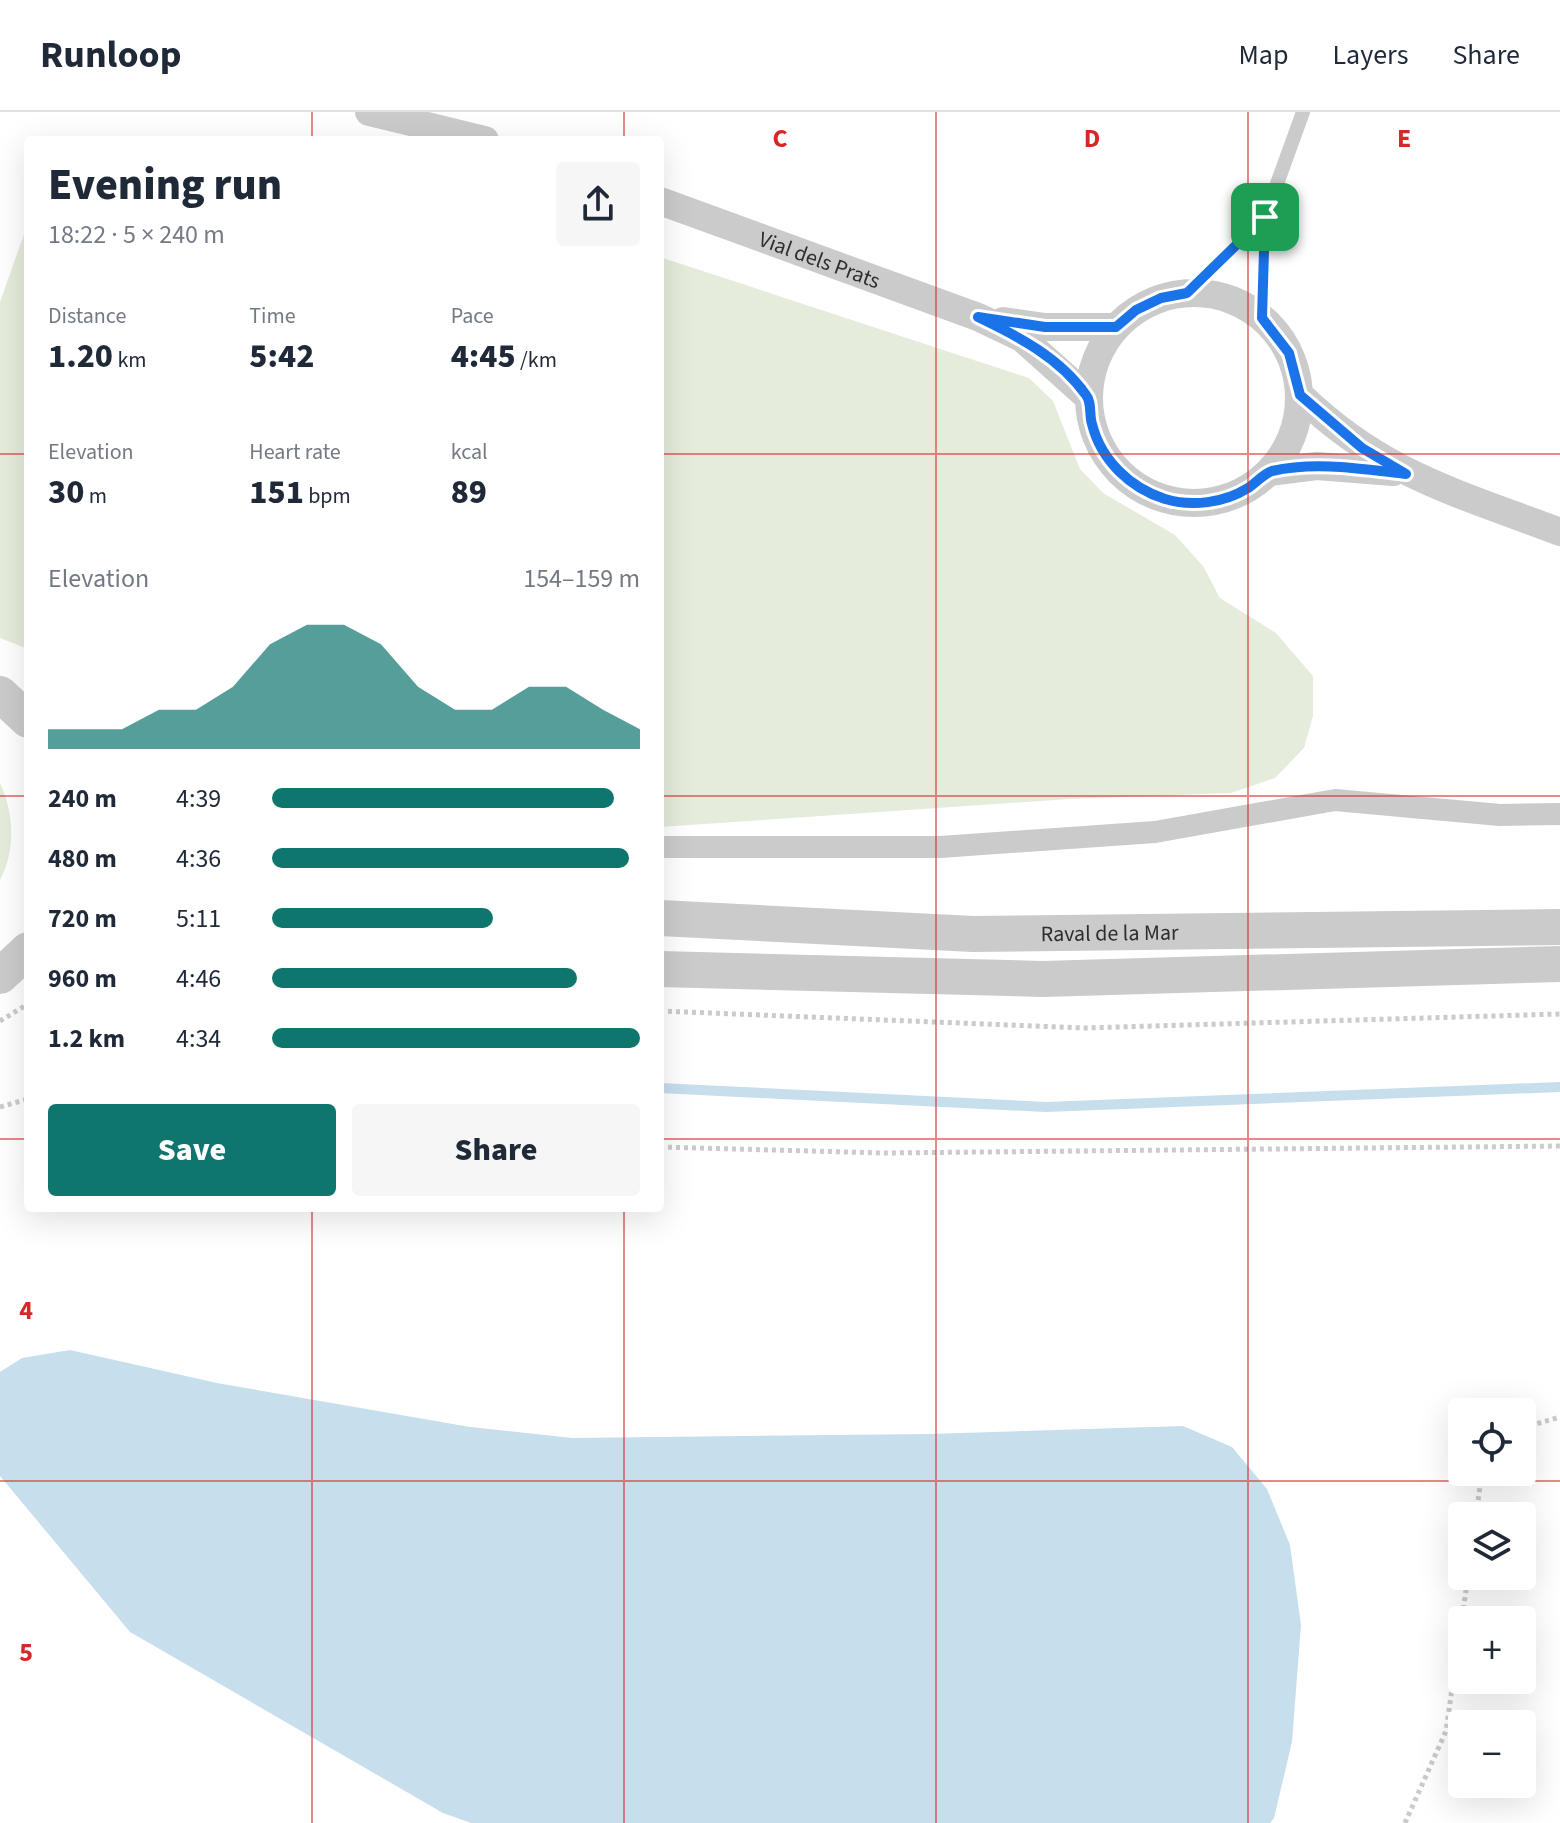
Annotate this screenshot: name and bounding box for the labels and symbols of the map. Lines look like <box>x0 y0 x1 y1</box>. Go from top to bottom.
text: C <box>772 120 788 157</box>
text: D <box>1084 120 1100 157</box>
text: E <box>1397 120 1411 157</box>
pin <box>1231 183 1299 251</box>
street label: Vial dels Prats <box>754 223 885 297</box>
street label: Raval de la Mar <box>1040 917 1179 950</box>
text: 4 <box>19 1292 33 1329</box>
text: 5 <box>19 1634 33 1671</box>

